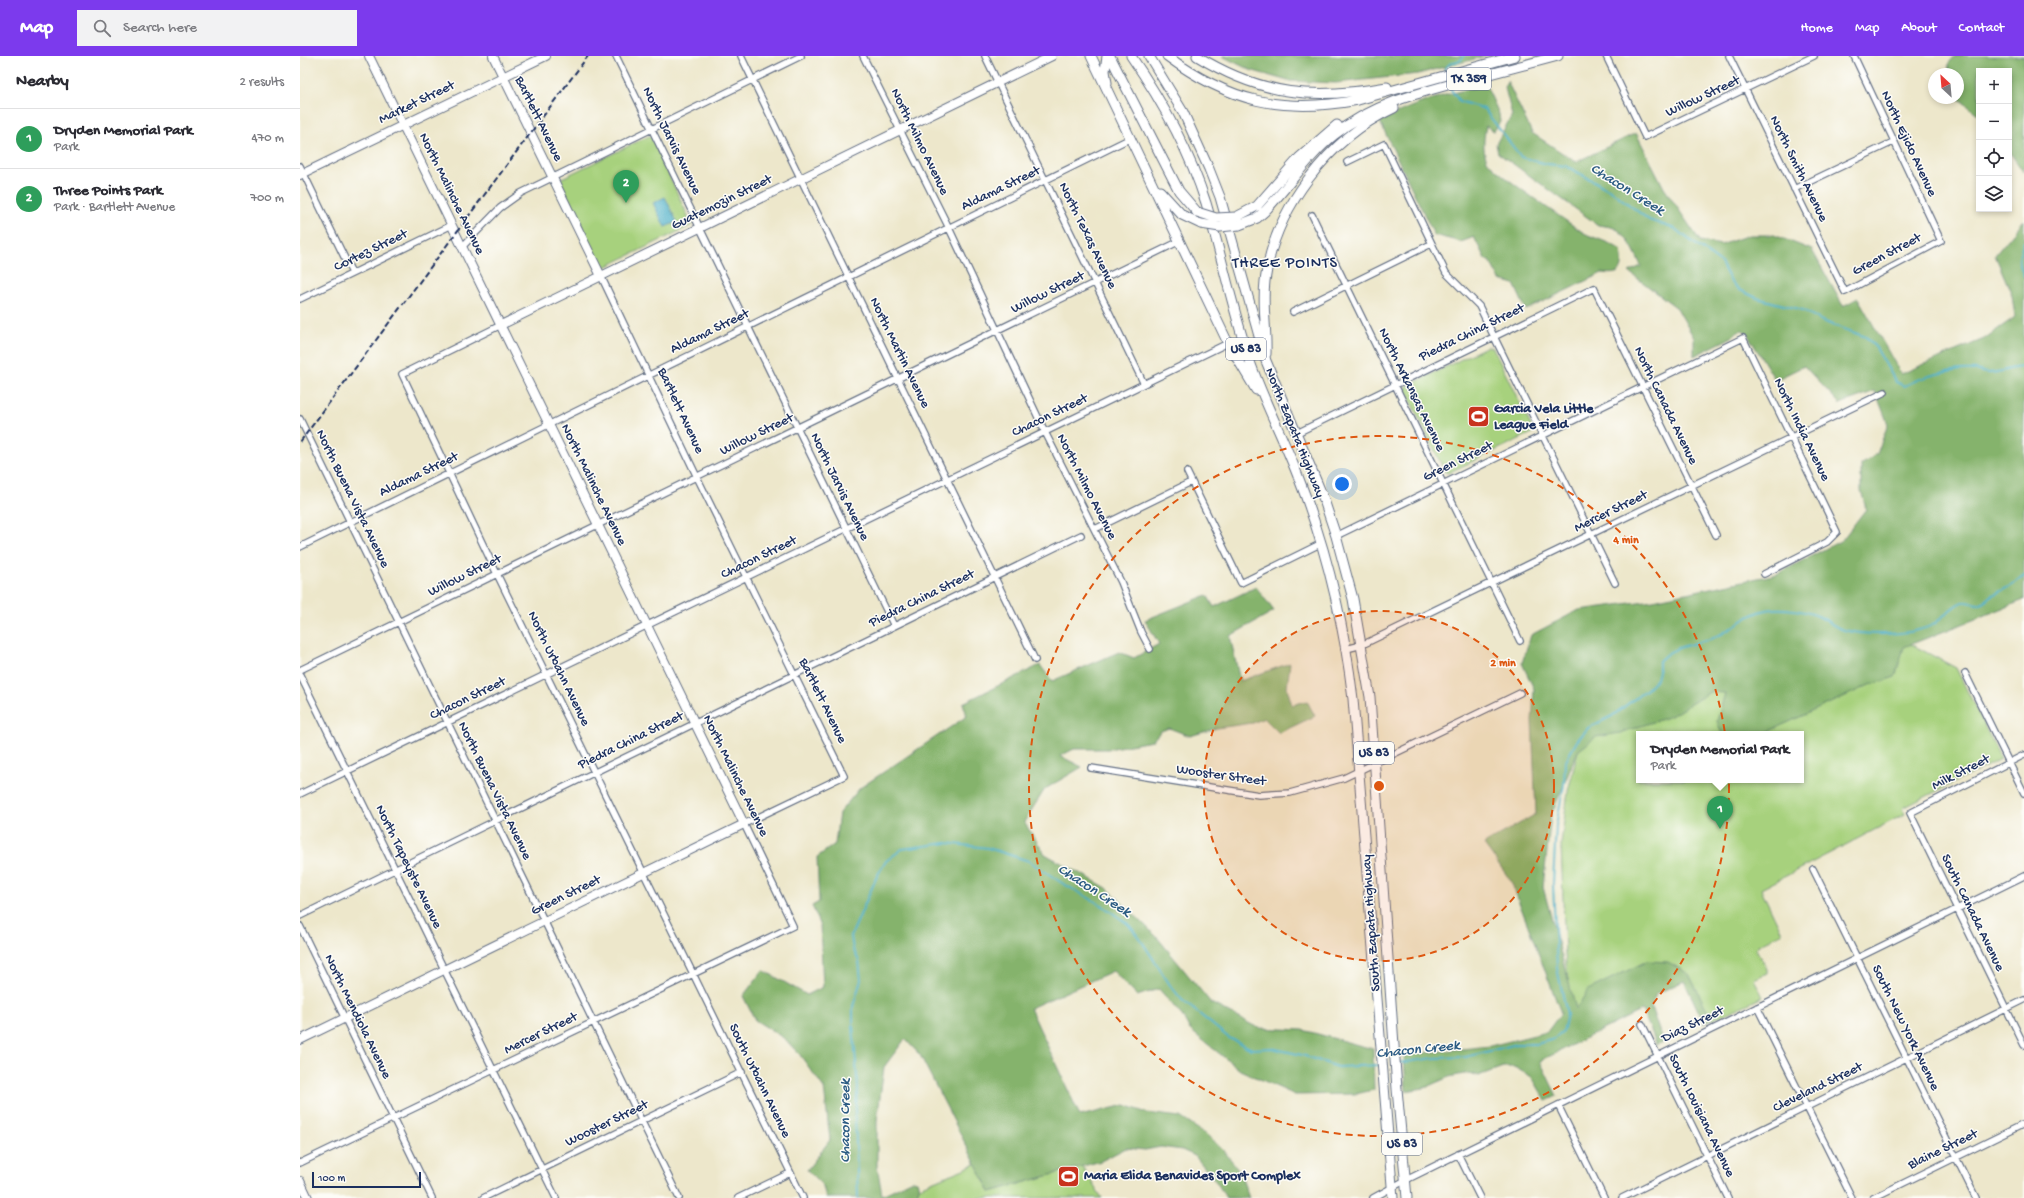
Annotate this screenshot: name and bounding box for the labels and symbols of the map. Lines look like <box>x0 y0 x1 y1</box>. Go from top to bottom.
road number: TX 359 <box>1447 68 1491 90</box>
north arrow <box>1928 68 1964 104</box>
street label: Willow Street <box>1663 72 1744 122</box>
street label: Bartlett Avenue <box>510 73 566 165</box>
street label: Market Street <box>376 77 459 129</box>
street label: North Jarvis Avenue <box>638 84 705 198</box>
street label: North Milmo Avenue <box>886 86 952 199</box>
street label: North Ejido Avenue <box>1876 88 1940 200</box>
street label: North Smith Avenue <box>1765 113 1831 226</box>
street label: North Malinche Avenue <box>414 130 488 258</box>
water label: Chacon Creek <box>1587 160 1668 221</box>
street label: Aldama Street <box>959 162 1044 215</box>
pin: 2 <box>613 170 639 203</box>
street label: Guatemozin Street <box>669 171 776 235</box>
street label: North Texas Avenue <box>1054 180 1120 293</box>
street label: Cortez Street <box>332 225 412 276</box>
street label: Green Street <box>1850 229 1925 280</box>
district label: THREE POINTS <box>1231 255 1338 274</box>
street label: Willow Street <box>1008 267 1089 318</box>
street label: North Martin Avenue <box>865 295 934 412</box>
street label: Piedra China Street <box>1415 299 1529 366</box>
street label: Aldama Street <box>668 305 753 358</box>
street label: North Arkansas Avenue <box>1374 325 1449 455</box>
road number: US 83 <box>1226 338 1266 360</box>
street label: North Canada Avenue <box>1629 344 1701 468</box>
street label: Bartlett Avenue <box>652 364 708 457</box>
street label: North Zapata Highway <box>1260 366 1328 500</box>
street label: North India Avenue <box>1769 376 1834 485</box>
street label: Chacon Street <box>1009 390 1092 442</box>
place label: Garcia Vela Little League Field <box>1494 401 1594 434</box>
sports icon: Garcia Vela Little League Field <box>1465 404 1491 430</box>
street label: Willow Street <box>717 409 798 460</box>
street label: North Malinche Avenue <box>556 421 630 549</box>
street label: North Buena Vista Avenue <box>311 427 393 571</box>
street label: North Jarvis Avenue <box>806 430 873 544</box>
street label: North Milmo Avenue <box>1052 431 1120 543</box>
street label: Green Street <box>1420 437 1497 486</box>
street label: Aldama Street <box>377 448 462 501</box>
your location <box>1332 474 1352 494</box>
street label: Mercer Street <box>1572 486 1652 537</box>
street label: Chacon Street <box>718 532 801 584</box>
text: 4 min <box>1612 534 1639 548</box>
street label: Willow Street <box>425 550 506 601</box>
street label: Piedra China Street <box>865 565 979 632</box>
street label: North Urbahn Avenue <box>523 609 594 730</box>
street label: Bartlett Avenue <box>794 655 850 747</box>
text: 2 min <box>1490 657 1516 671</box>
street label: Chacon Street <box>427 673 510 725</box>
street label: Piedra China Street <box>574 707 688 774</box>
street label: North Malinche Avenue <box>698 712 772 840</box>
street label: North Buena Vista Avenue <box>453 719 535 863</box>
road number: US 83 <box>1354 742 1394 764</box>
street label: Milk Street <box>1929 751 1994 795</box>
street label: Wooster Street <box>1175 761 1268 791</box>
centre of rings <box>1372 779 1386 793</box>
pin: 1 <box>1707 796 1733 829</box>
street label: North Tapeyste Avenue <box>371 802 446 932</box>
street label: South Canada Avenue <box>1936 852 2008 975</box>
street label: South Zapata Highway <box>1359 854 1385 992</box>
water label: Chacon Creek <box>1054 861 1135 922</box>
street label: Green Street <box>528 871 605 920</box>
street label: North Mendiola Avenue <box>319 952 395 1083</box>
street label: South New York Avenue <box>1867 962 1943 1094</box>
street label: Diaz Street <box>1658 1002 1728 1048</box>
street label: Mercer Street <box>502 1008 582 1059</box>
street label: South Urbahn Avenue <box>724 1021 794 1141</box>
water label: Chacon Creek <box>1375 1037 1462 1063</box>
street label: South Louisiana Avenue <box>1664 1052 1738 1181</box>
street label: Cleveland Street <box>1770 1058 1867 1117</box>
water label: Chacon Creek <box>837 1078 855 1163</box>
street label: Wooster Street <box>563 1096 652 1151</box>
street label: Blaine Street <box>1904 1125 1982 1175</box>
road number: US 83 <box>1382 1133 1422 1155</box>
sports icon: Maria Elida Benavides Sport Complex <box>1055 1163 1081 1189</box>
place label: Maria Elida Benavides Sport Complex <box>1084 1168 1301 1185</box>
scale bar <box>312 1170 421 1189</box>

